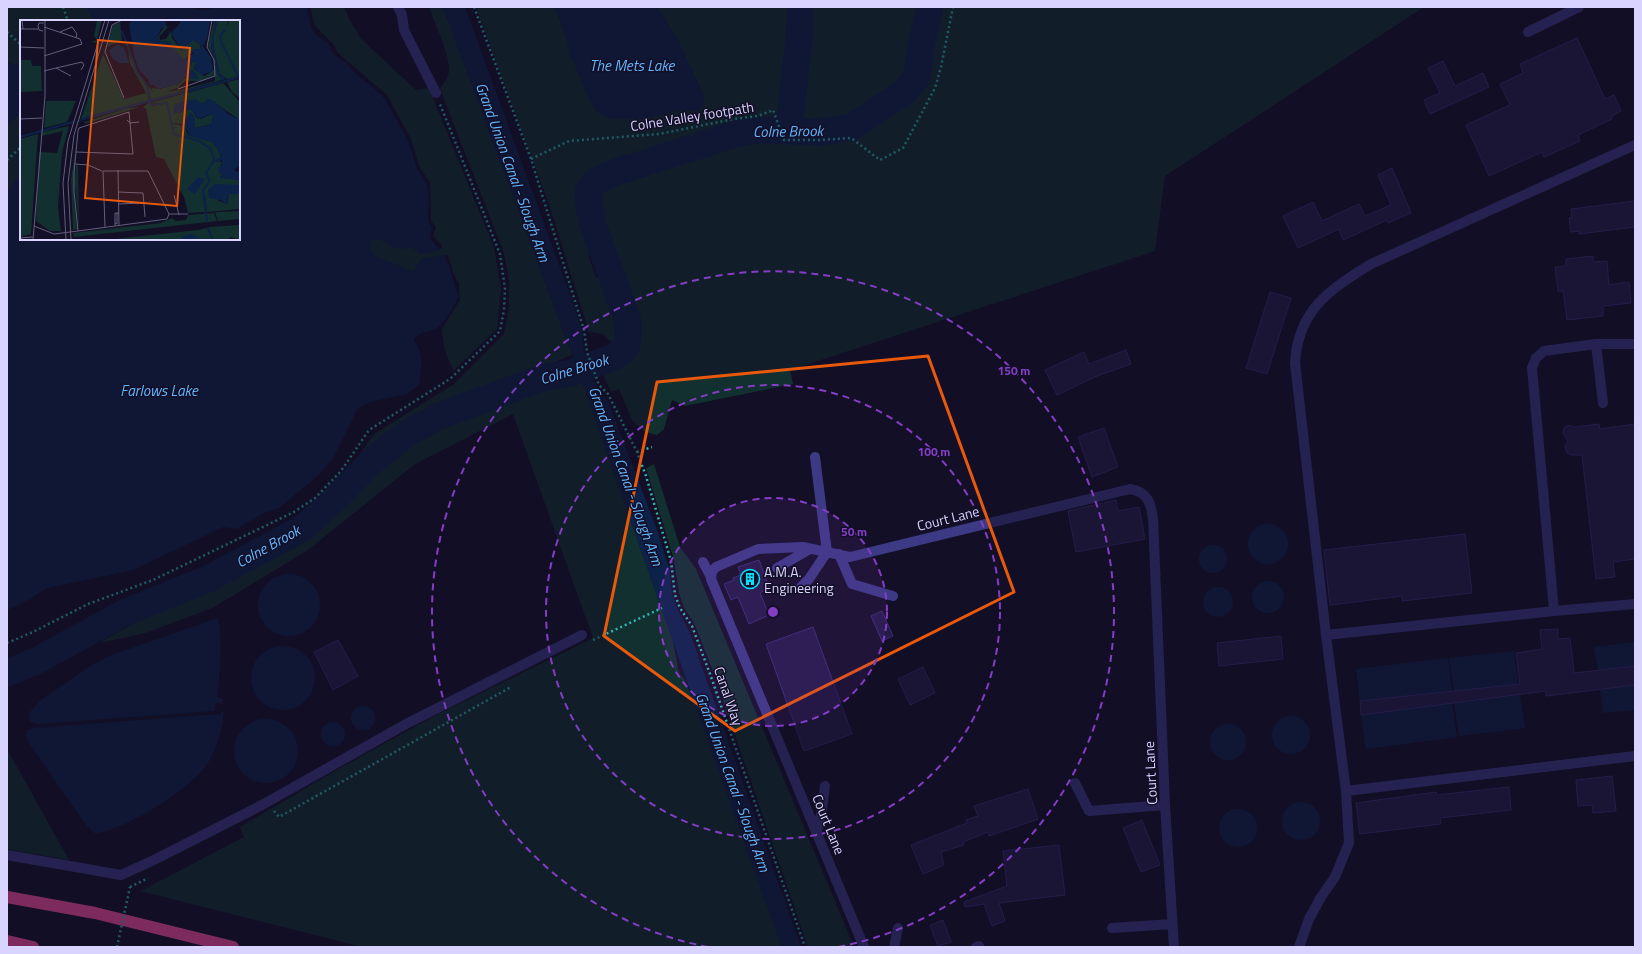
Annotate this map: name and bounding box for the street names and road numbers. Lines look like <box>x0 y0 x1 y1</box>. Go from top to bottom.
street label: Colne Valley footpath <box>629 96 755 136</box>
street label: Court Lane <box>915 500 981 536</box>
street label: Canal Way <box>709 664 749 729</box>
street label: Court Lane <box>1138 741 1162 805</box>
street label: Court Lane <box>807 791 851 857</box>

